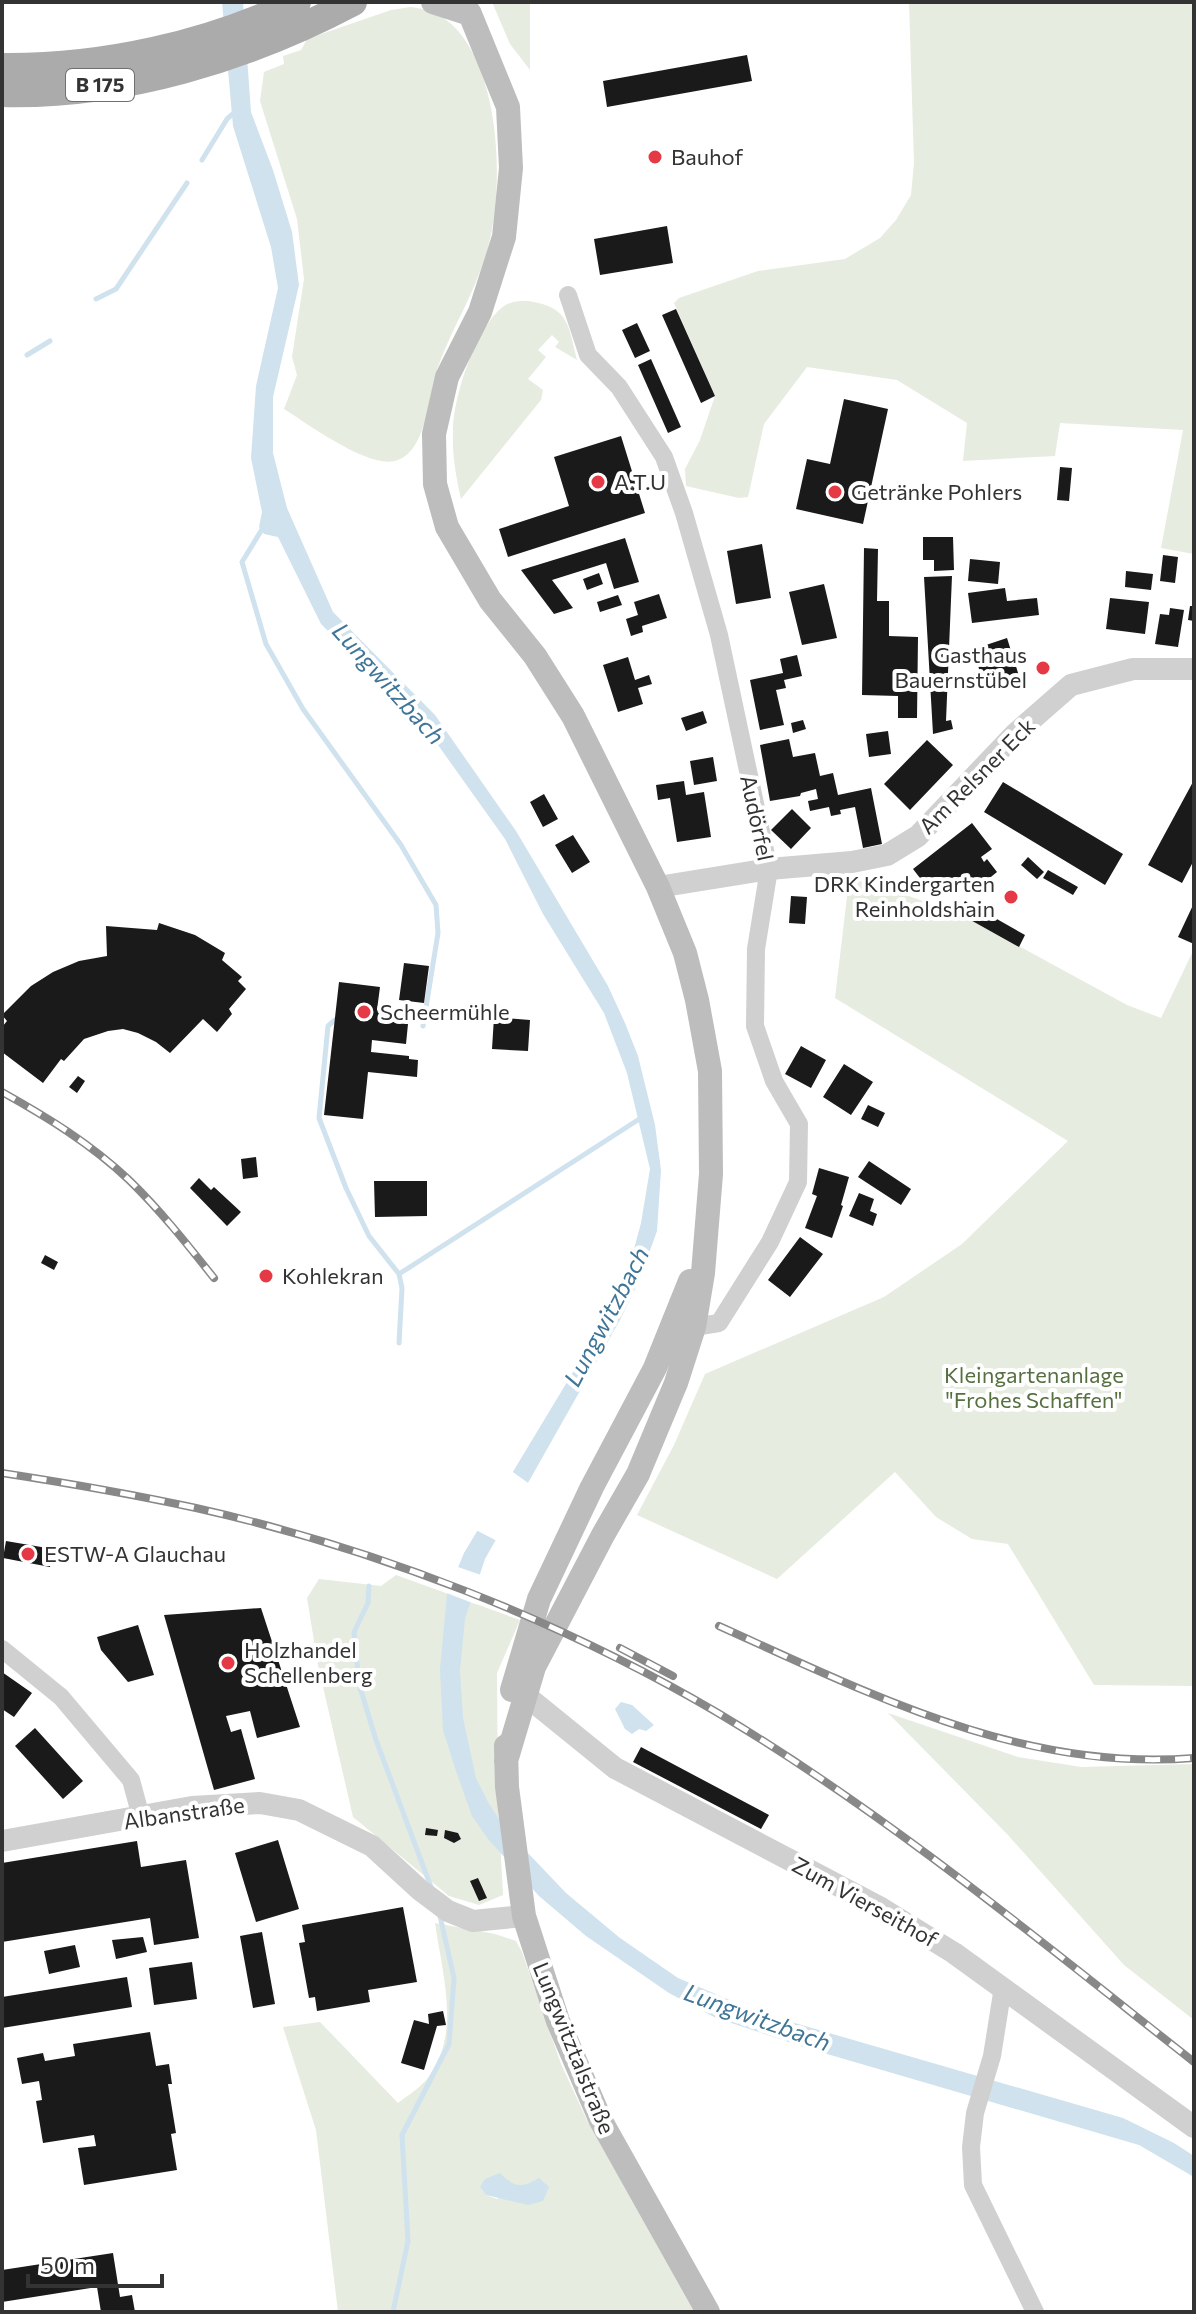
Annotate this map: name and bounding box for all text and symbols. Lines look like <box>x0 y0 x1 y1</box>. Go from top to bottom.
road number: B 175 <box>66 69 134 101</box>
place label: Bauhof <box>671 143 744 170</box>
marker: Bauhof <box>646 148 664 166</box>
place label: A.T.U <box>614 468 666 495</box>
marker: A.T.U <box>589 473 607 491</box>
place label: Getränke Pohlers <box>851 478 1022 505</box>
marker: Getränke Pohlers <box>826 483 844 501</box>
water label: Lungwitzbach <box>327 616 451 750</box>
place label: Gasthaus Bauernstübel <box>895 641 1027 693</box>
marker: Gasthaus Bauernstübel <box>1034 659 1052 677</box>
street label: Am Relsner Eck <box>913 712 1040 839</box>
street label: Audörfel <box>735 772 780 863</box>
place label: DRK Kindergarten Reinholdshain <box>814 870 995 922</box>
marker: DRK Kindergarten Reinholdshain <box>1002 888 1020 906</box>
place label: Scheermühle <box>380 998 510 1025</box>
marker: Scheermühle <box>355 1003 373 1021</box>
water label: Lungwitzbach <box>557 1242 654 1391</box>
place label: Kohlekran <box>282 1262 384 1289</box>
marker: Kohlekran <box>257 1267 275 1285</box>
park label: Kleingartenanlage "Frohes Schaffen" <box>944 1361 1124 1413</box>
place label: ESTW-A Glauchau <box>44 1540 226 1567</box>
marker: ESTW-A Glauchau <box>19 1545 37 1563</box>
place label: Holzhandel Schellenberg <box>244 1636 373 1688</box>
marker: Holzhandel Schellenberg <box>219 1654 237 1672</box>
street label: Albanstraße <box>122 1791 246 1834</box>
street label: Zum Vierseithof <box>788 1851 943 1953</box>
street label: Lungwitztalstraße <box>528 1958 621 2138</box>
water label: Lungwitzbach <box>680 1977 835 2056</box>
scale bar <box>28 2238 162 2288</box>
text: 50 m <box>40 2250 95 2279</box>

